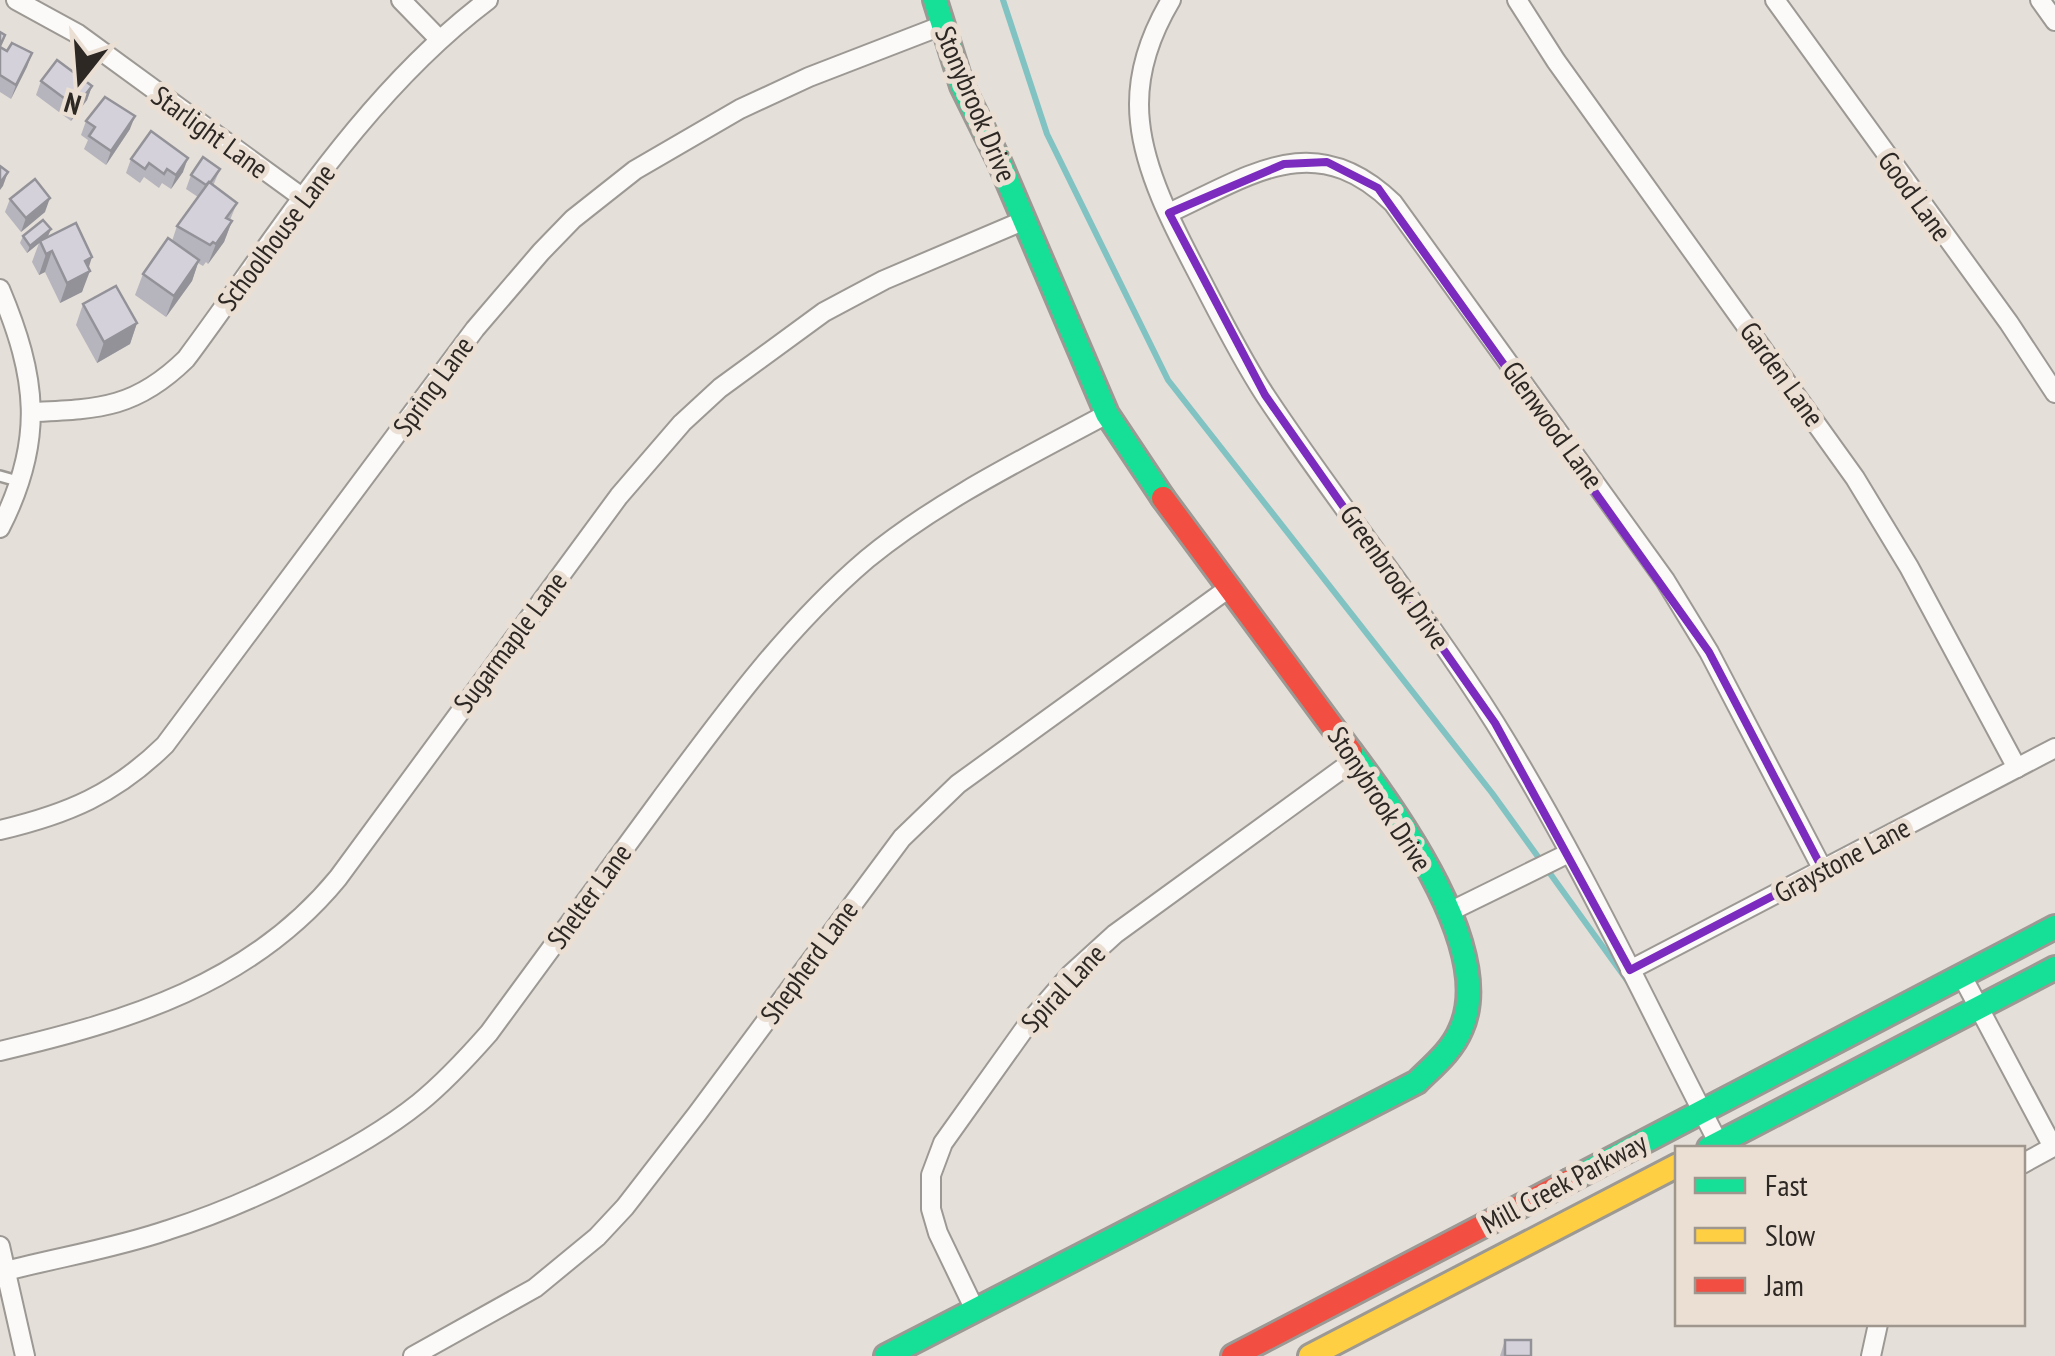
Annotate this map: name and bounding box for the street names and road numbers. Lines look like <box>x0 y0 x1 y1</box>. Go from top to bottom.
street label: Stonybrook Drive <box>927 20 1026 187</box>
street label: Starlight Lane <box>145 77 276 186</box>
street label: Good Lane <box>1870 143 1960 248</box>
street label: Schoolhouse Lane <box>208 156 343 318</box>
street label: Garden Lane <box>1732 314 1833 433</box>
street label: Spring Lane <box>384 329 481 443</box>
street label: Glenwood Lane <box>1495 354 1612 496</box>
street label: Greenbrook Drive <box>1332 497 1459 656</box>
street label: Sugarmaple Lane <box>445 564 575 720</box>
street label: Stonybrook Drive <box>1320 719 1441 878</box>
street label: Graystone Lane <box>1768 808 1916 911</box>
street label: Shelter Lane <box>538 836 639 956</box>
street label: Shepherd Lane <box>751 893 866 1031</box>
street label: Spiral Lane <box>1012 936 1113 1040</box>
street label: Mill Creek Parkway <box>1475 1123 1653 1242</box>

